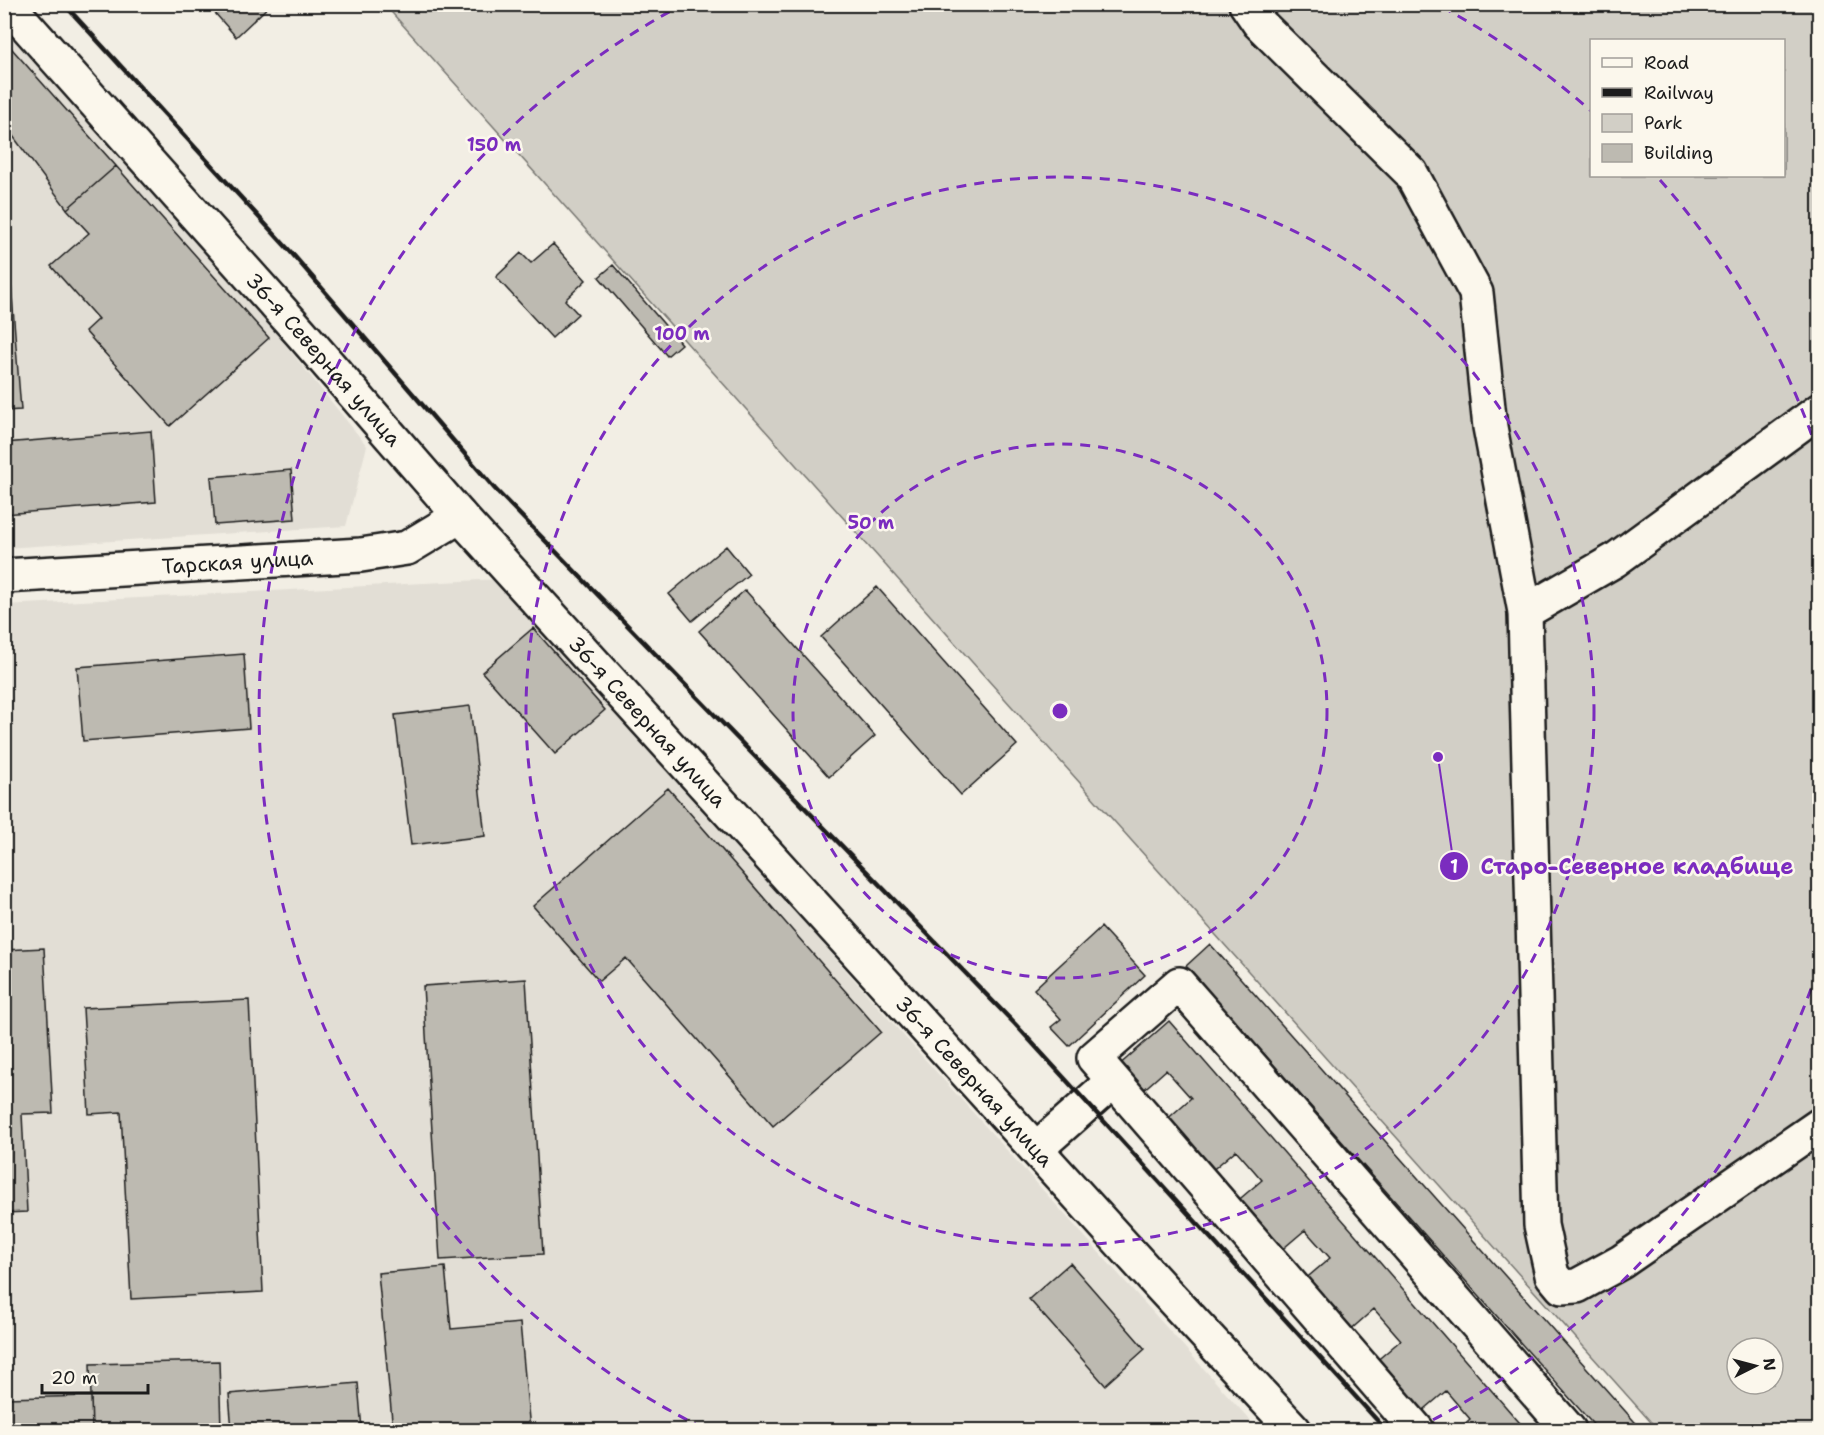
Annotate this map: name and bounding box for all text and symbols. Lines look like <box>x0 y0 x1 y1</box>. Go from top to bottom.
legend <box>1590 39 1785 177</box>
text: Road <box>1644 51 1689 75</box>
text: Railway <box>1644 81 1714 105</box>
text: Park <box>1644 111 1683 135</box>
text: 150 m <box>467 133 522 157</box>
text: Building <box>1644 141 1713 165</box>
street label: 36-я Северная улица <box>240 267 407 452</box>
text: 100 m <box>654 322 710 346</box>
text: 50 m <box>848 511 895 535</box>
street label: Тарская улица <box>161 544 314 581</box>
street label: 36-я Северная улица <box>562 630 732 814</box>
centre of rings <box>1050 701 1070 721</box>
callout: Старо-Северное кладбище <box>1439 846 1806 886</box>
text: Старо-Северное кладбище <box>1481 852 1793 881</box>
text: 1 <box>1450 855 1458 879</box>
street label: 36-я Северная улица <box>889 990 1059 1173</box>
north arrow <box>1725 1336 1785 1396</box>
scale bar <box>42 1357 148 1395</box>
text: N <box>1758 1357 1781 1372</box>
text: 20 m <box>51 1366 97 1390</box>

